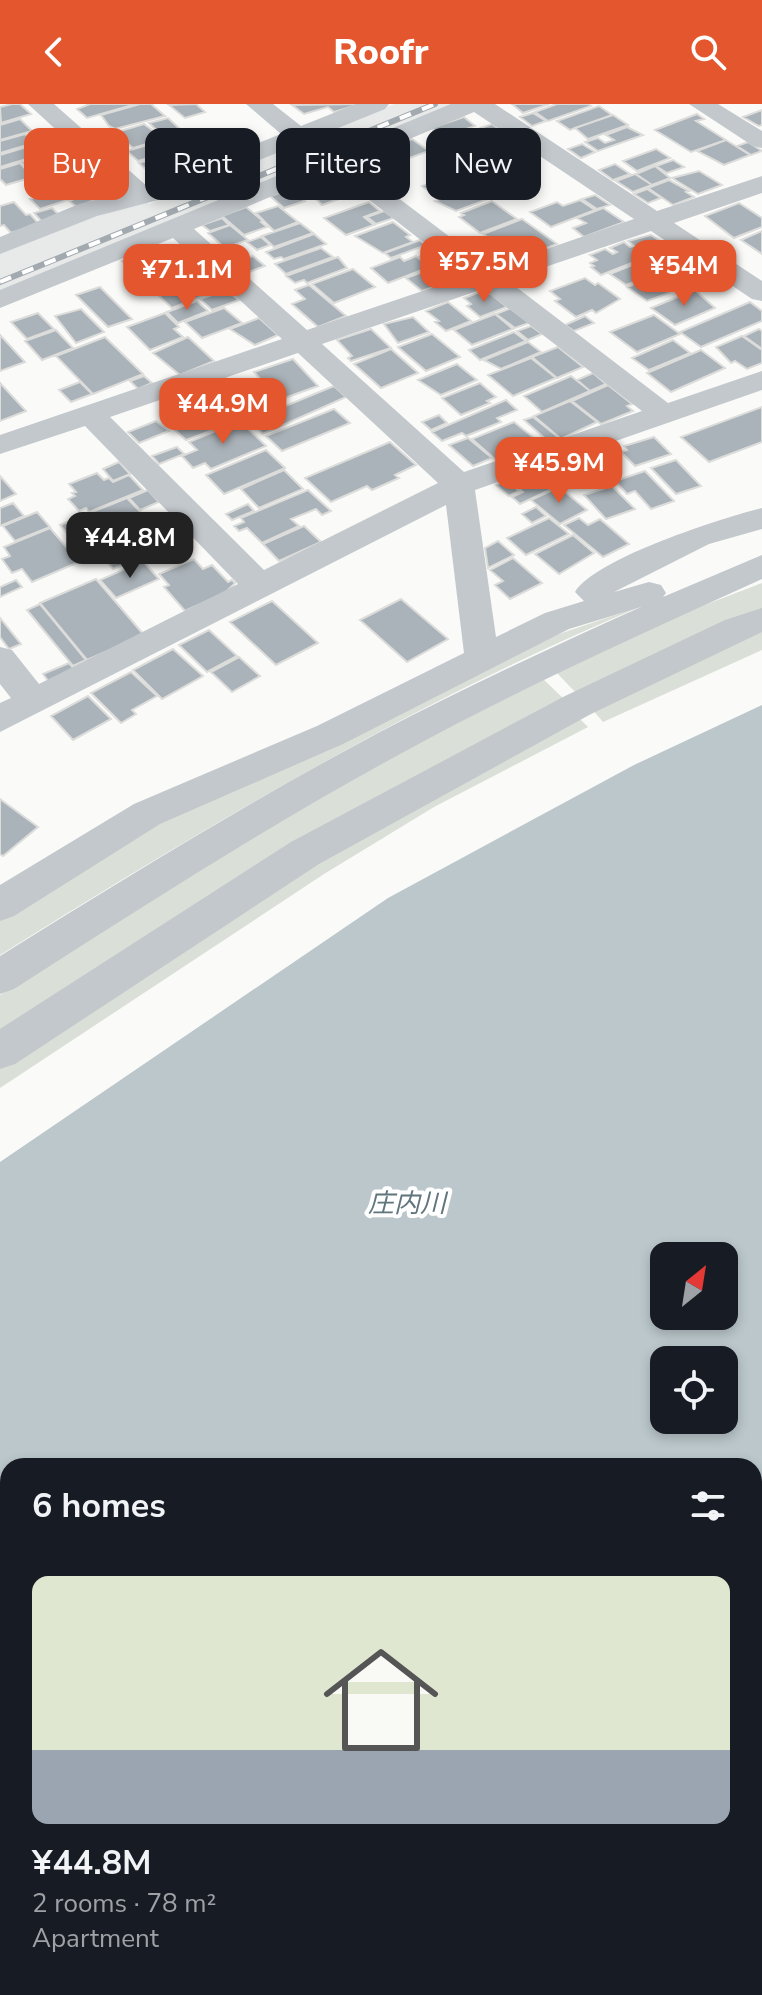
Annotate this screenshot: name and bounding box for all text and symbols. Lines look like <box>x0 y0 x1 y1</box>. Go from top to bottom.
text: Roofr <box>333 28 429 77</box>
icon: back <box>32 30 76 74</box>
icon: search <box>686 30 730 74</box>
chip: Buy <box>24 128 129 200</box>
chip: Rent <box>145 128 260 200</box>
chip: Filters <box>276 128 410 200</box>
chip: New <box>426 128 541 200</box>
pin: ¥57.5M <box>419 236 549 304</box>
pin: ¥54M <box>637 240 731 308</box>
pin: ¥71.1M <box>122 244 252 312</box>
text: ¥57.5M <box>438 244 530 279</box>
text: ¥54M <box>649 248 719 283</box>
text: ¥71.1M <box>141 252 233 287</box>
pin: ¥44.9M <box>158 378 288 446</box>
text: ¥44.9M <box>177 386 269 421</box>
pin: ¥45.9M <box>494 437 624 505</box>
text: ¥45.9M <box>513 445 605 480</box>
pin: ¥44.8M <box>65 512 195 580</box>
text: ¥44.8M <box>84 520 176 555</box>
water label: 庄内川 <box>368 1186 449 1221</box>
north arrow <box>650 1242 738 1330</box>
map controls <box>650 1242 738 1434</box>
button: locate <box>650 1346 738 1434</box>
text: 6 homes <box>32 1483 166 1529</box>
icon: filters <box>686 1484 730 1528</box>
icon: home <box>309 1628 453 1772</box>
text: ¥44.8M <box>32 1840 152 1886</box>
text: 2 rooms · 78 m² <box>32 1886 216 1921</box>
text: Apartment <box>32 1921 159 1956</box>

